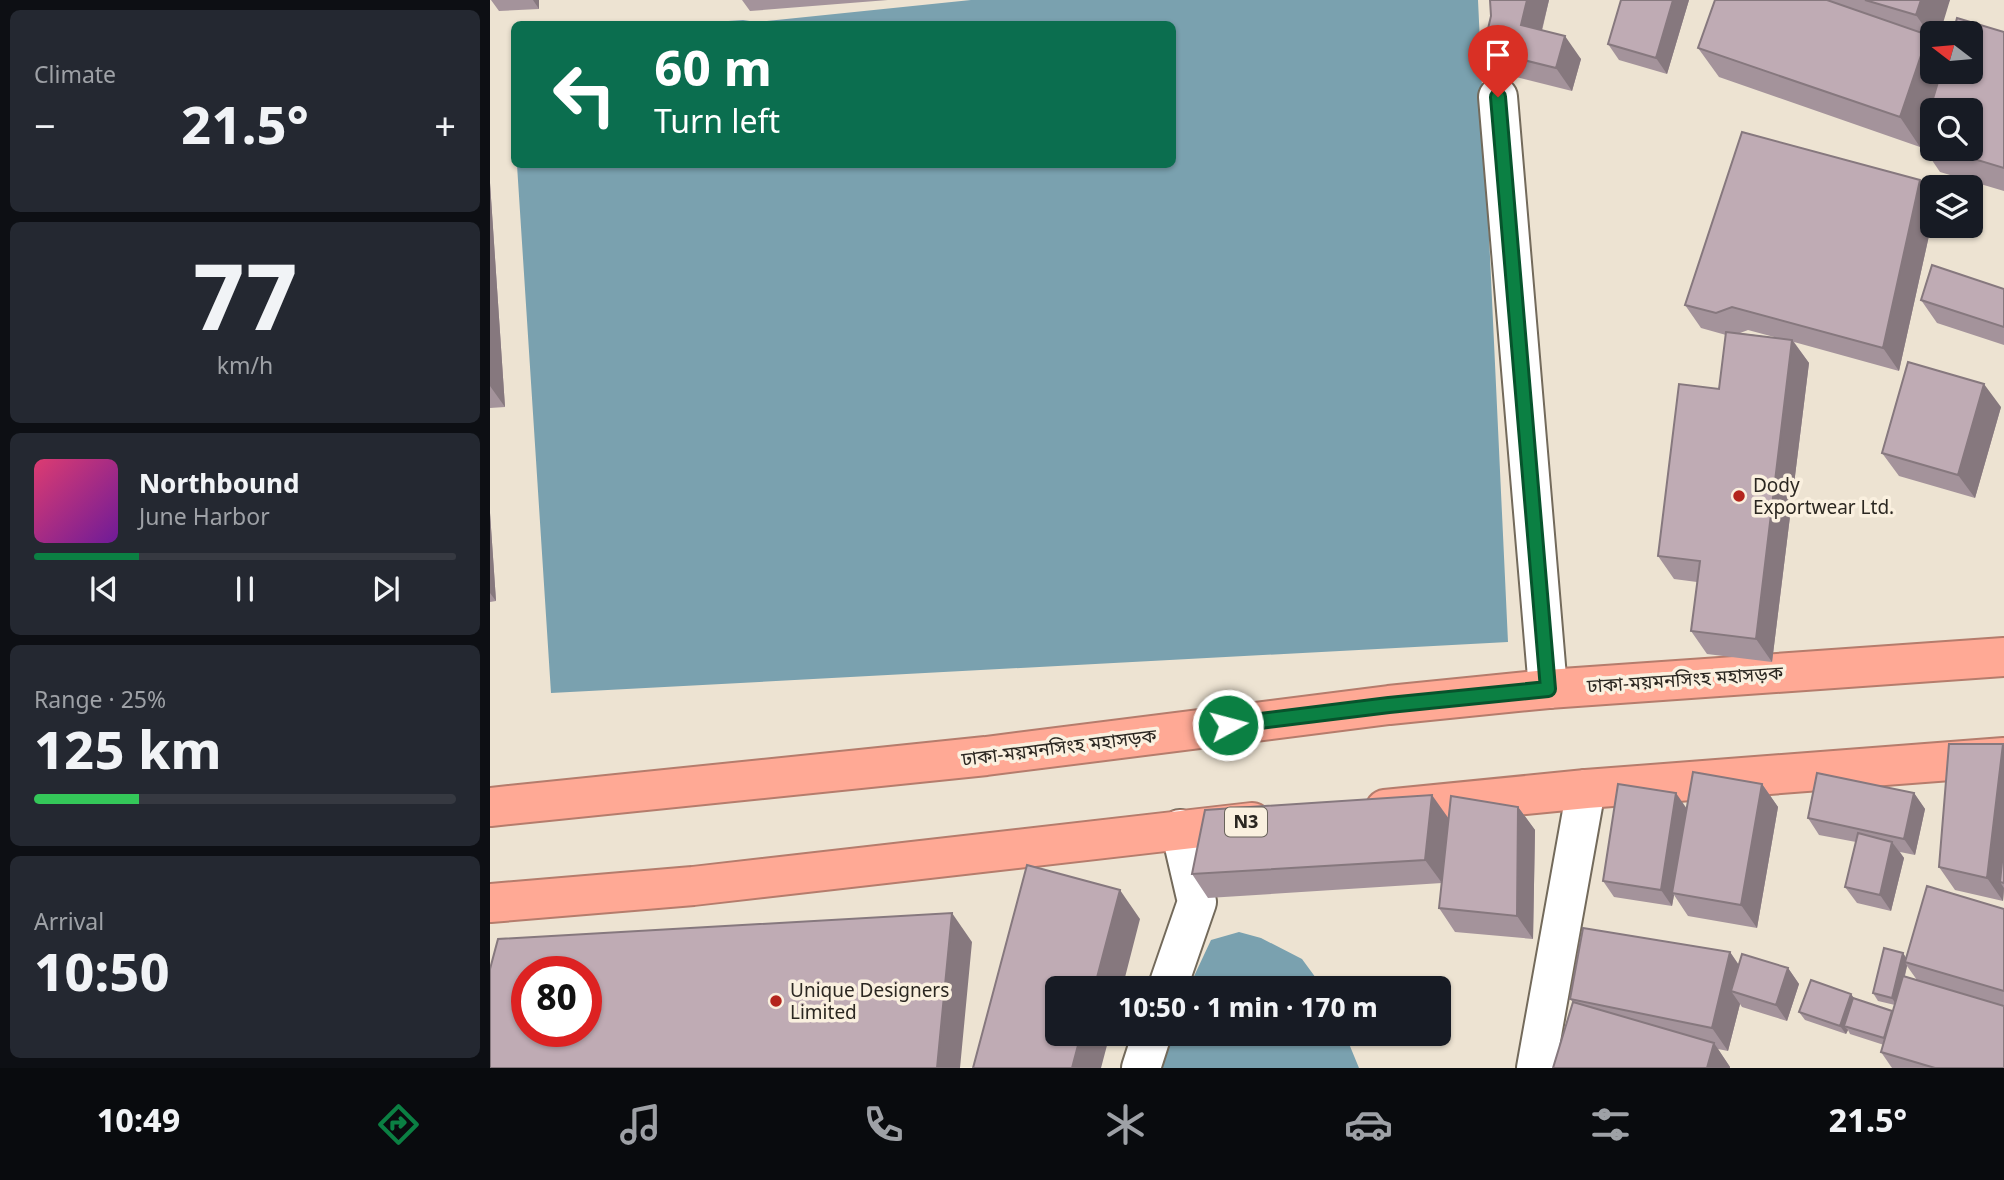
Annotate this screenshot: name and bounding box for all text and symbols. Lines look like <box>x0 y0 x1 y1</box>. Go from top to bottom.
north arrow <box>1920 21 1983 84</box>
map controls <box>1920 21 1983 238</box>
pin <box>1468 25 1528 97</box>
icon: arrive <box>1479 36 1517 74</box>
text: 60 m <box>654 41 772 106</box>
icon: left <box>539 49 630 140</box>
text: Climate <box>34 62 116 92</box>
text: 21.5° <box>181 96 309 165</box>
button: search <box>1920 98 1983 161</box>
text: Turn left <box>654 104 780 146</box>
text: − <box>34 105 56 156</box>
text: + <box>434 105 456 156</box>
button: layers <box>1920 175 1983 238</box>
text: 77 <box>192 247 298 367</box>
text: km/h <box>217 353 273 383</box>
text: Northbound <box>139 469 300 504</box>
place label: Dody Exportwear Ltd. <box>1753 475 1894 522</box>
marker: Dody Exportwear Ltd. <box>1731 488 1747 504</box>
text: June Harbor <box>139 504 270 534</box>
icon: previous <box>85 570 123 608</box>
icon: pause <box>226 570 264 608</box>
icon: next <box>367 570 405 608</box>
street label: ঢাকা-ময়মনসিংহ মহাসড়ক <box>1585 661 1785 701</box>
text: Range · 25% <box>34 687 166 717</box>
position arrow <box>1191 688 1265 762</box>
text: 125 km <box>34 721 222 790</box>
street label: ঢাকা-ময়মনসিংহ মহাসড়ক <box>959 724 1159 774</box>
road number: N3 <box>1225 808 1267 836</box>
text: Arrival <box>34 909 104 939</box>
text: 10:50 <box>34 943 170 1012</box>
speed limit sign: 80 <box>511 956 602 1047</box>
place label: Unique Designers Limited <box>790 980 949 1027</box>
marker: Unique Designers Limited <box>768 993 784 1009</box>
text: 10:50 · 1 min · 170 m <box>1118 993 1378 1028</box>
icon: directions <box>374 1100 423 1149</box>
icon: music <box>616 1100 665 1149</box>
icon: phone <box>859 1100 908 1149</box>
icon: climate <box>1101 1100 1150 1149</box>
icon: car <box>1344 1100 1393 1149</box>
icon: filters <box>1586 1100 1635 1149</box>
text: 10:49 <box>97 1103 180 1145</box>
text: 21.5° <box>1829 1103 1907 1145</box>

